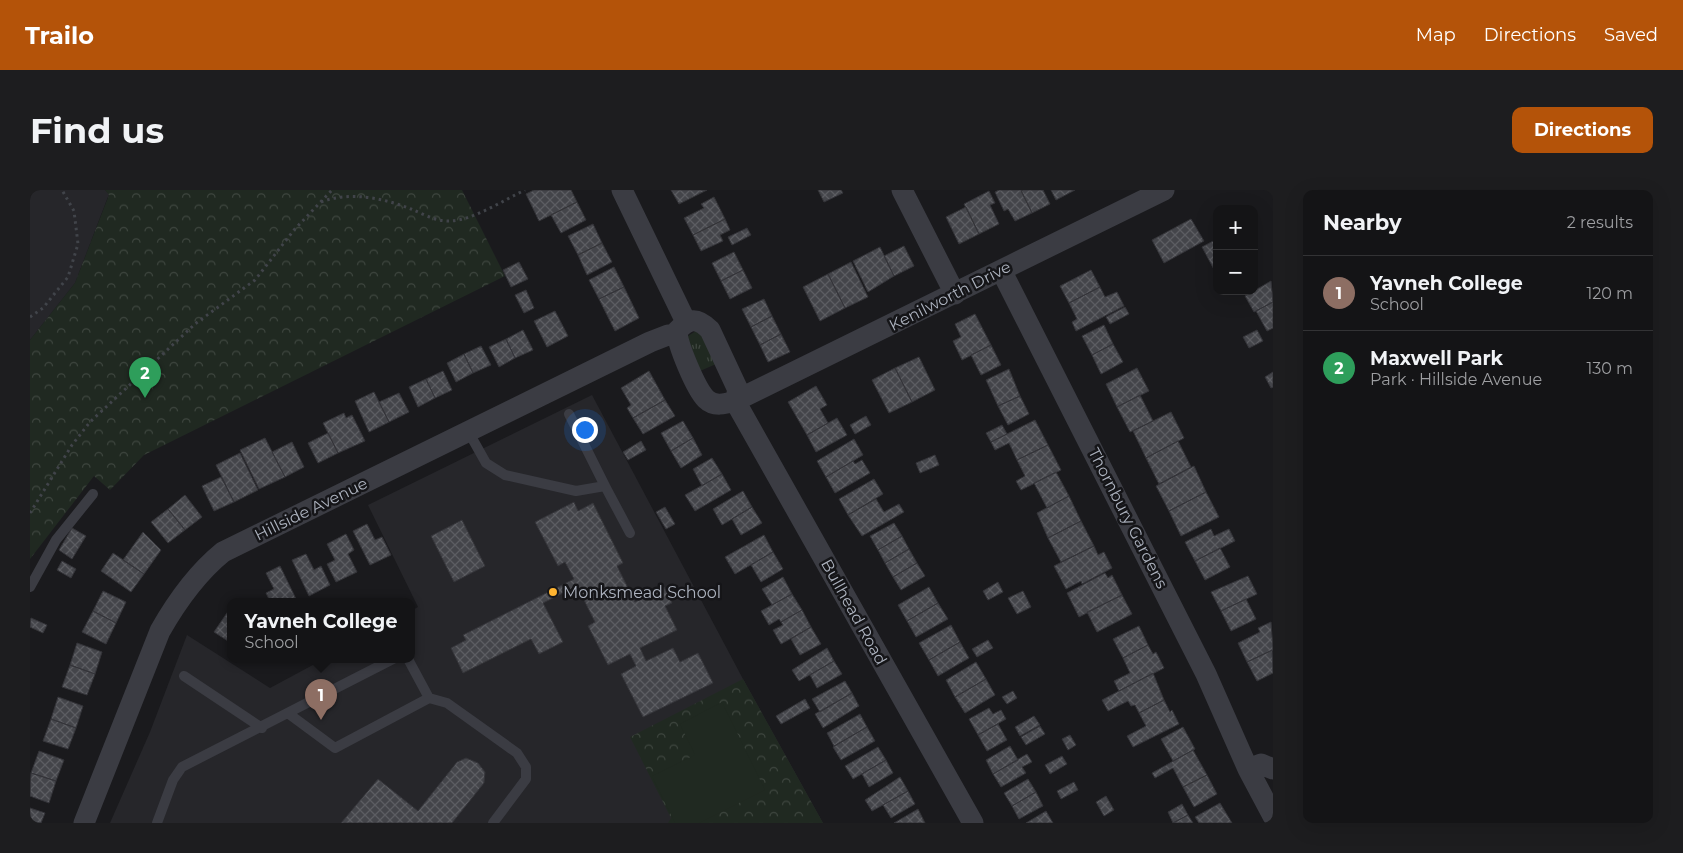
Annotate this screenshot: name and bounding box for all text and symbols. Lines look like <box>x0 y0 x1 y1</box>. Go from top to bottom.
text: Trailo <box>25 21 94 50</box>
text: Map <box>1416 24 1456 46</box>
text: Directions <box>1484 24 1576 46</box>
text: Saved <box>1604 24 1658 46</box>
button: Directions <box>1512 107 1653 153</box>
text: Find us <box>30 109 164 152</box>
map controls <box>1213 205 1258 295</box>
button: + <box>1213 205 1258 250</box>
text: Nearby <box>1323 210 1402 235</box>
text: 2 results <box>1567 213 1633 232</box>
button: − <box>1213 250 1258 295</box>
street label: Kenilworth Drive <box>886 257 1014 335</box>
text: Yavneh College <box>1370 272 1523 295</box>
text: 1 <box>1336 284 1342 303</box>
text: 120 m <box>1586 284 1633 303</box>
text: School <box>1370 295 1424 314</box>
text: Maxwell Park <box>1370 347 1503 370</box>
pin: 2 <box>129 357 161 398</box>
text: 2 <box>1334 359 1344 378</box>
text: 130 m <box>1586 359 1633 378</box>
text: Park · Hillside Avenue <box>1370 370 1542 389</box>
your location <box>572 417 598 443</box>
street label: Thornbury Gardens <box>1084 445 1172 592</box>
street label: Hillside Avenue <box>252 473 370 545</box>
street label: Bullhead Road <box>817 556 891 668</box>
place label: Monksmead School <box>563 583 721 602</box>
marker: Monksmead School <box>547 586 559 598</box>
popup <box>227 598 415 663</box>
text: Yavneh College <box>245 610 397 633</box>
text: School <box>245 633 299 652</box>
pin: 1 <box>305 679 337 720</box>

